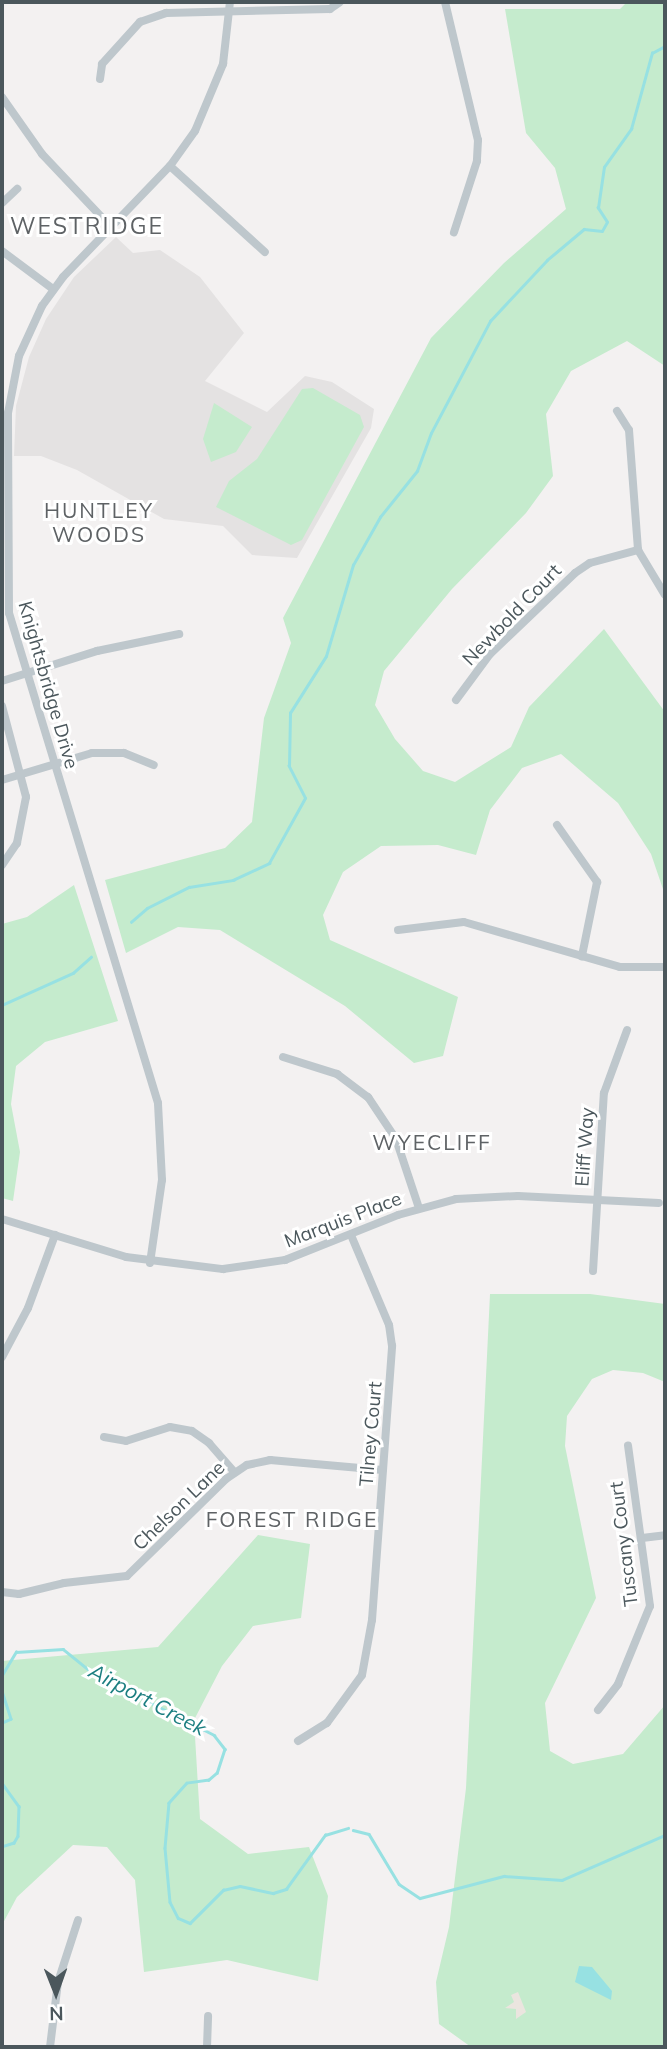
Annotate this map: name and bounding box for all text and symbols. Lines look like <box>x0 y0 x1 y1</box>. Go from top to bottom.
district label: WESTRIDGE <box>11 212 163 240</box>
district label: HUNTLEY WOODS <box>45 497 153 547</box>
street label: Newbold Court <box>458 560 566 670</box>
street label: Knightsbridge Drive <box>13 599 83 771</box>
street label: Eliff Way <box>571 1107 599 1187</box>
district label: WYECLIFF <box>373 1129 491 1155</box>
street label: Marquis Place <box>281 1187 405 1253</box>
street label: Tilney Court <box>355 1381 387 1487</box>
street label: Chelson Lane <box>128 1457 230 1555</box>
street label: Tuscany Court <box>605 1480 643 1608</box>
district label: FOREST RIDGE <box>207 1506 377 1532</box>
water label: Airport Creek <box>85 1658 211 1740</box>
north arrow <box>21 1958 91 2028</box>
text: N <box>49 2002 64 2026</box>

